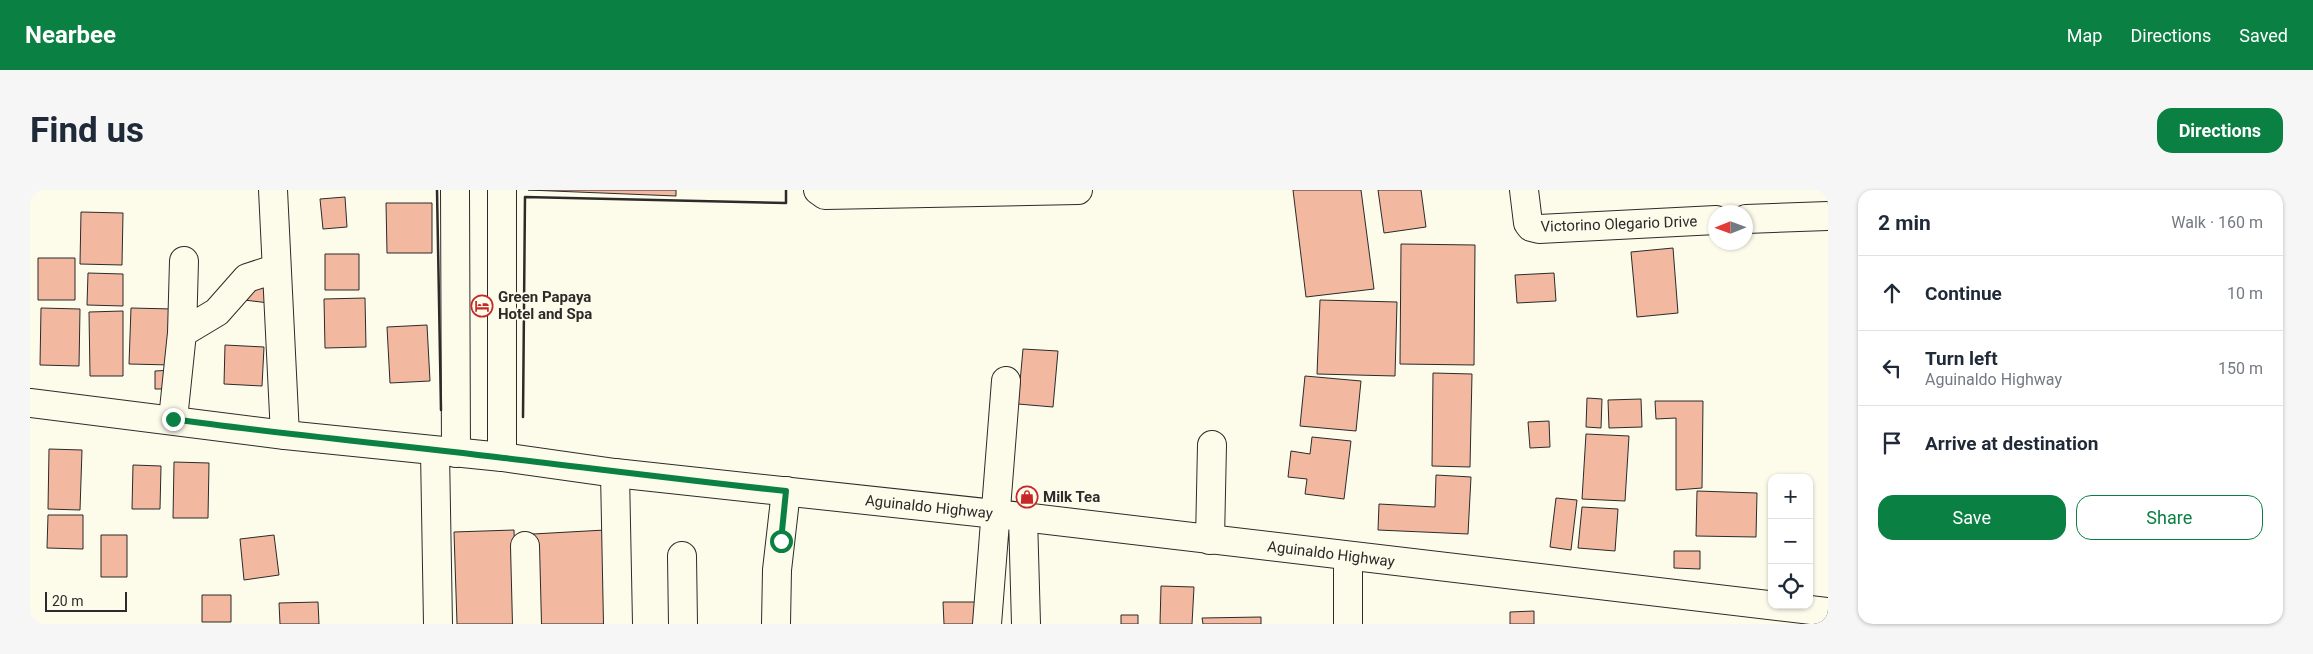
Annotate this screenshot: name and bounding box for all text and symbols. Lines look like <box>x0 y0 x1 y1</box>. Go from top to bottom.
text: Nearbee <box>25 21 116 49</box>
text: Map <box>2067 25 2102 46</box>
text: Directions <box>2130 25 2211 46</box>
text: Saved <box>2239 25 2288 46</box>
button: Directions <box>2157 108 2283 153</box>
text: Find us <box>30 110 144 151</box>
north arrow <box>1708 205 1753 250</box>
text: 2 min <box>1878 211 1931 235</box>
street label: Victorino Olegario Drive <box>1540 212 1698 236</box>
text: Walk · 160 m <box>2171 213 2263 232</box>
icon: ahead <box>1878 279 1906 307</box>
text: Continue <box>1925 282 2002 305</box>
text: 10 m <box>2227 284 2263 303</box>
place label: Green Papaya Hotel and Spa <box>498 288 592 323</box>
hotel icon: Green Papaya Hotel and Spa <box>470 294 494 318</box>
text: Turn left <box>1925 347 1998 370</box>
icon: left <box>1878 354 1906 382</box>
text: 150 m <box>2218 359 2263 378</box>
text: Aguinaldo Highway <box>1925 370 2062 389</box>
route end <box>162 408 185 431</box>
icon: arrive <box>1878 429 1906 457</box>
text: Arrive at destination <box>1925 432 2098 455</box>
map controls <box>1768 474 1813 609</box>
button: + <box>1768 474 1813 519</box>
shop icon: Milk Tea <box>1015 485 1039 509</box>
place label: Milk Tea <box>1043 488 1100 506</box>
street label: Aguinaldo Highway <box>864 491 994 523</box>
button: Save <box>1878 495 2066 540</box>
button: Share <box>2076 495 2263 540</box>
button: − <box>1768 519 1813 564</box>
route start <box>770 530 793 553</box>
street label: Aguinaldo Highway <box>1266 537 1396 571</box>
button: locate <box>1768 564 1813 609</box>
scale bar <box>45 589 128 612</box>
text: 20 m <box>52 593 84 609</box>

